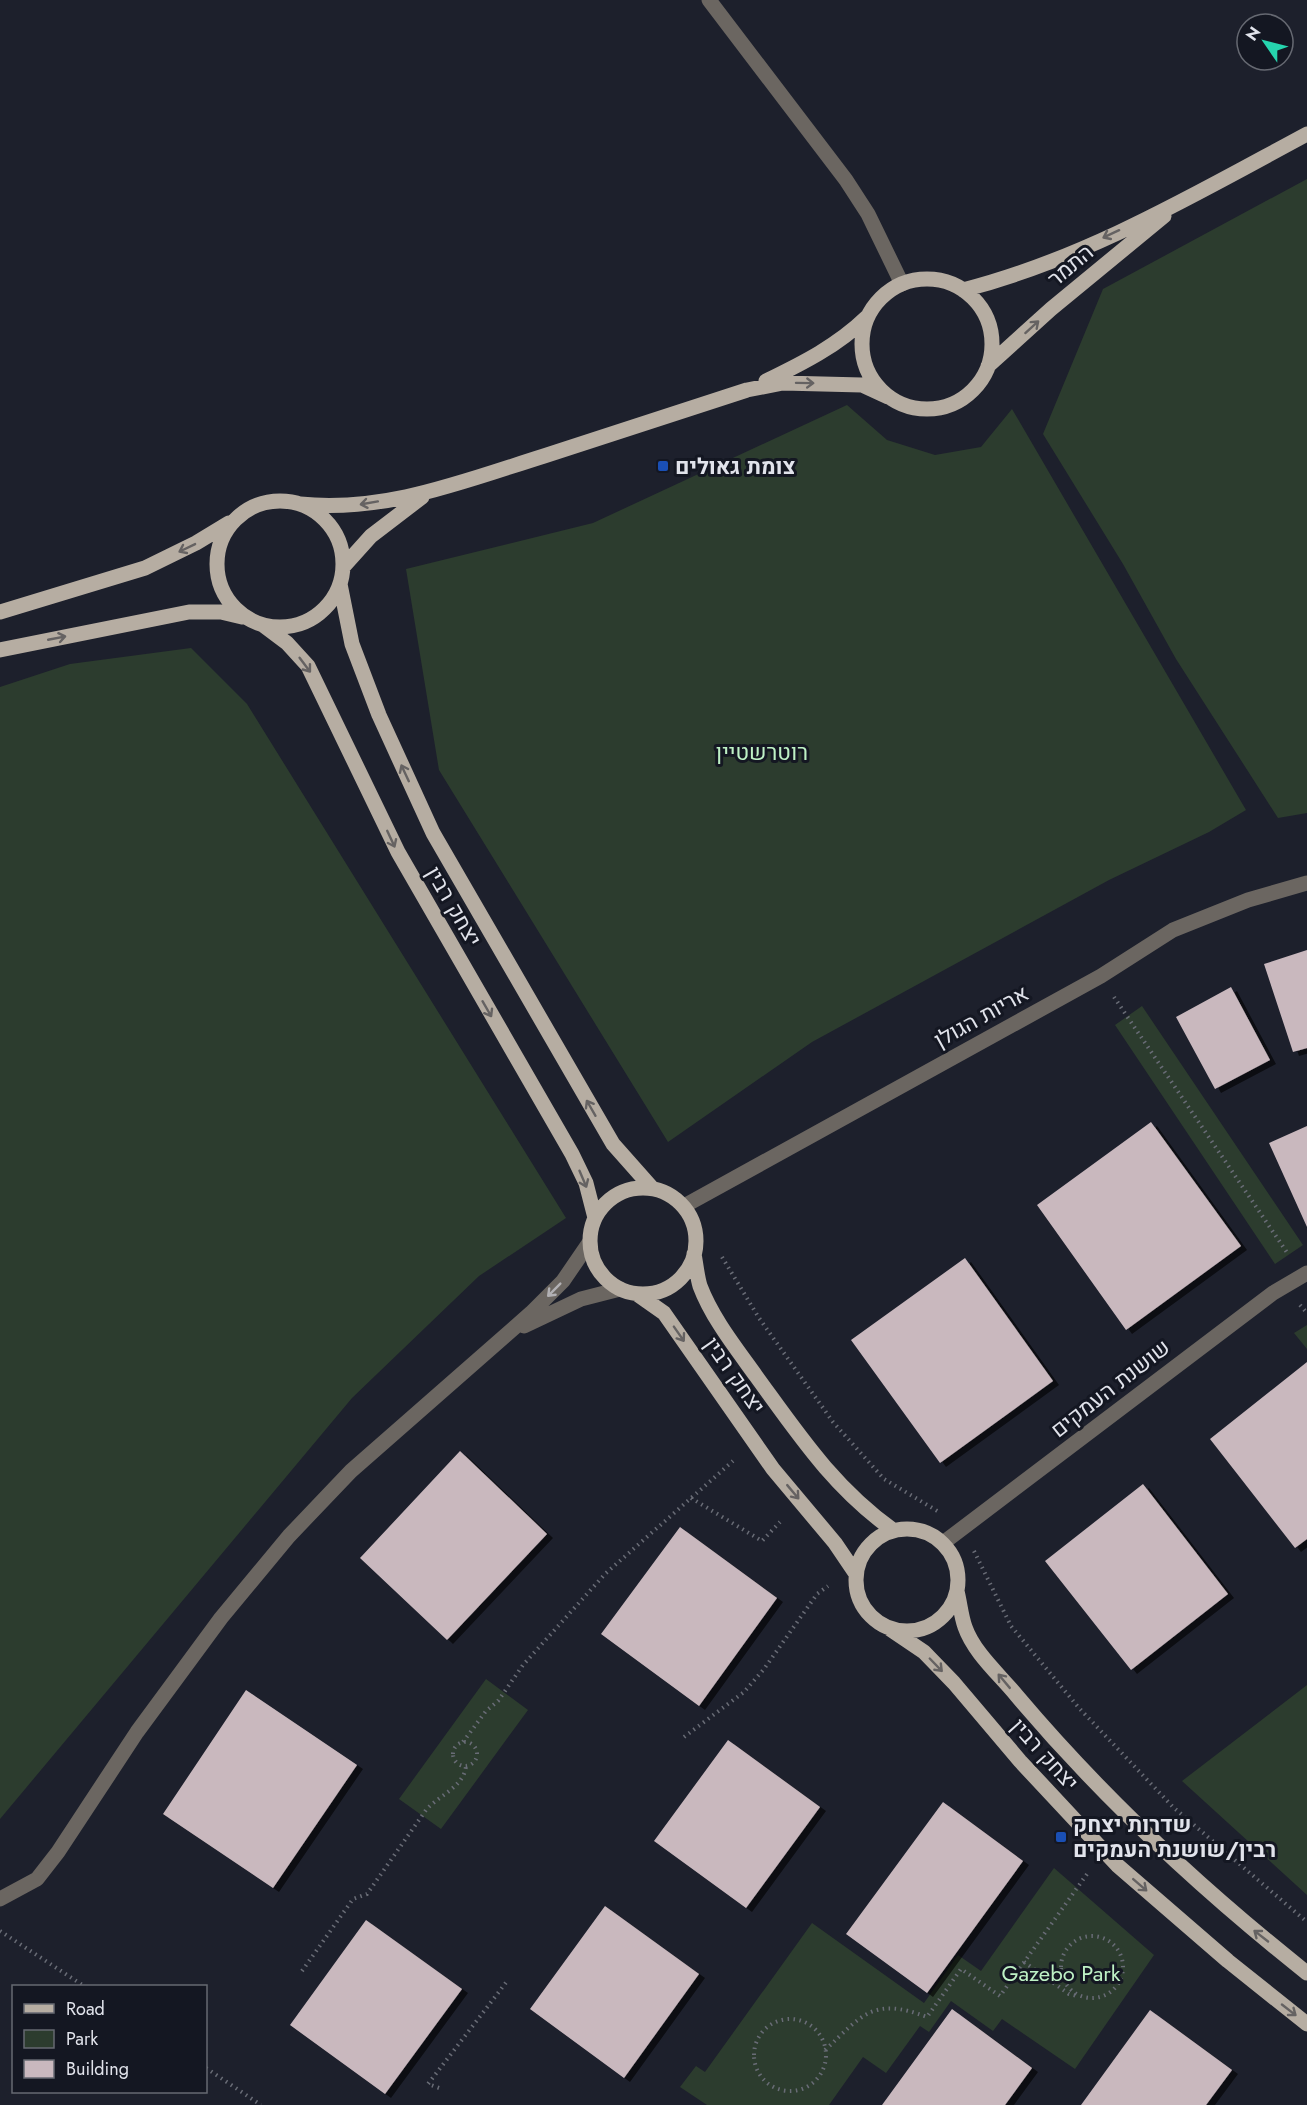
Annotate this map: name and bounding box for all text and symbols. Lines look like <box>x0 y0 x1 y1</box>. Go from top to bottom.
north arrow <box>1235 12 1295 72</box>
text: N <box>1240 22 1266 45</box>
one-way arrow <box>1102 229 1120 241</box>
street label: התמר <box>1040 236 1100 294</box>
one-way arrow <box>1024 320 1039 334</box>
one-way arrow <box>794 378 814 389</box>
place label: צומת גאולים <box>675 450 796 482</box>
marker: צומת גאולים <box>656 459 670 473</box>
one-way arrow <box>360 498 380 509</box>
one-way arrow <box>178 543 196 555</box>
one-way arrow <box>47 632 67 643</box>
one-way arrow <box>299 656 311 672</box>
park label: רוטרשטיין <box>716 736 808 768</box>
one-way arrow <box>399 764 411 782</box>
one-way arrow <box>386 830 398 848</box>
street label: יצחק רבין <box>418 860 490 952</box>
street label: אריות הגולן <box>928 977 1034 1055</box>
one-way arrow <box>481 1000 493 1017</box>
one-way arrow <box>585 1100 597 1117</box>
one-way arrow <box>578 1169 589 1187</box>
one-way arrow <box>547 1282 562 1297</box>
one-way arrow <box>673 1325 685 1341</box>
street label: יצחק רבין <box>697 1330 773 1420</box>
street label: שושנת העמקים <box>1044 1331 1176 1445</box>
one-way arrow <box>786 1484 800 1499</box>
one-way arrow <box>929 1657 943 1672</box>
one-way arrow <box>998 1673 1011 1689</box>
street label: יצחק רבין <box>1004 1711 1086 1797</box>
place label: שדרות יצחק רבין/שושנת העמקים <box>1073 1808 1276 1865</box>
marker: שדרות יצחק רבין/שושנת העמקים <box>1054 1830 1068 1844</box>
one-way arrow <box>1132 1878 1147 1892</box>
one-way arrow <box>1253 1930 1269 1943</box>
park label: Gazebo Park <box>1001 1957 1121 1989</box>
legend <box>12 1985 207 2093</box>
text: Road <box>66 1996 105 2022</box>
one-way arrow <box>1281 2003 1297 2016</box>
text: Park <box>66 2026 98 2052</box>
text: Building <box>66 2056 129 2082</box>

